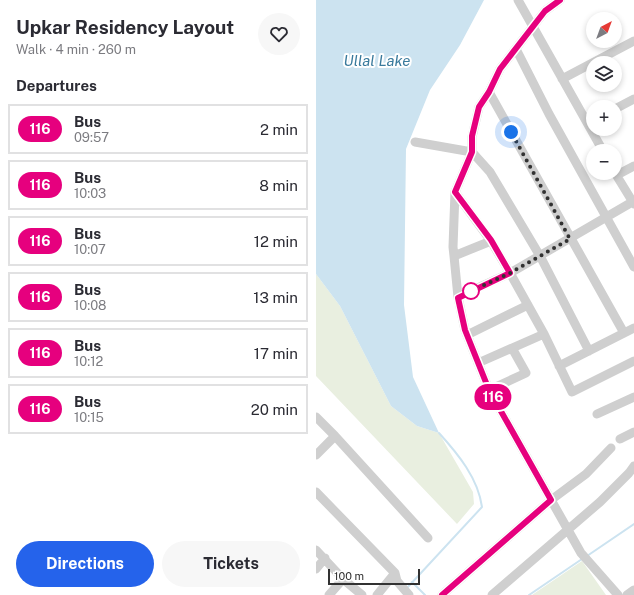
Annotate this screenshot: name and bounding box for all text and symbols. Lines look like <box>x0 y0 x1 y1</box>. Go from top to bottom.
north arrow <box>586 12 622 48</box>
map controls <box>586 12 622 180</box>
button: heart <box>258 13 300 55</box>
text: Upkar Residency Layout <box>16 16 234 38</box>
text: Walk · 4 min · 260 m <box>16 42 136 57</box>
water label: Ullal Lake <box>344 52 410 69</box>
button: layers <box>586 56 622 92</box>
text: Departures <box>16 77 97 94</box>
button: + <box>586 100 622 136</box>
text: Bus <box>74 113 101 130</box>
text: 116 <box>29 121 51 137</box>
text: 2 min <box>260 121 298 138</box>
your location <box>501 122 521 142</box>
text: 09:57 <box>74 130 109 145</box>
button: − <box>586 144 622 180</box>
text: Bus <box>74 169 101 186</box>
text: 116 <box>29 177 51 193</box>
text: 8 min <box>259 177 298 194</box>
text: 10:03 <box>74 186 106 201</box>
text: Bus <box>74 225 101 242</box>
text: 116 <box>29 233 51 249</box>
text: 12 min <box>254 233 298 250</box>
text: 10:07 <box>74 242 106 257</box>
text: Bus <box>74 281 101 298</box>
unlabelled marker <box>462 282 480 300</box>
text: 116 <box>29 289 51 305</box>
text: 13 min <box>253 289 298 306</box>
text: 10:08 <box>74 298 106 313</box>
text: Bus <box>74 337 101 354</box>
text: 116 <box>29 345 51 361</box>
text: 17 min <box>254 345 298 362</box>
text: 10:12 <box>74 354 103 369</box>
line badge: 116 <box>470 384 516 410</box>
text: 116 <box>482 389 504 405</box>
text: Bus <box>74 393 101 410</box>
text: 116 <box>29 401 51 417</box>
text: 20 min <box>251 401 298 418</box>
text: 10:15 <box>74 410 104 425</box>
button: Directions <box>16 541 154 587</box>
button: Tickets <box>162 541 300 587</box>
scale bar <box>328 567 420 586</box>
text: 100 m <box>334 570 364 582</box>

